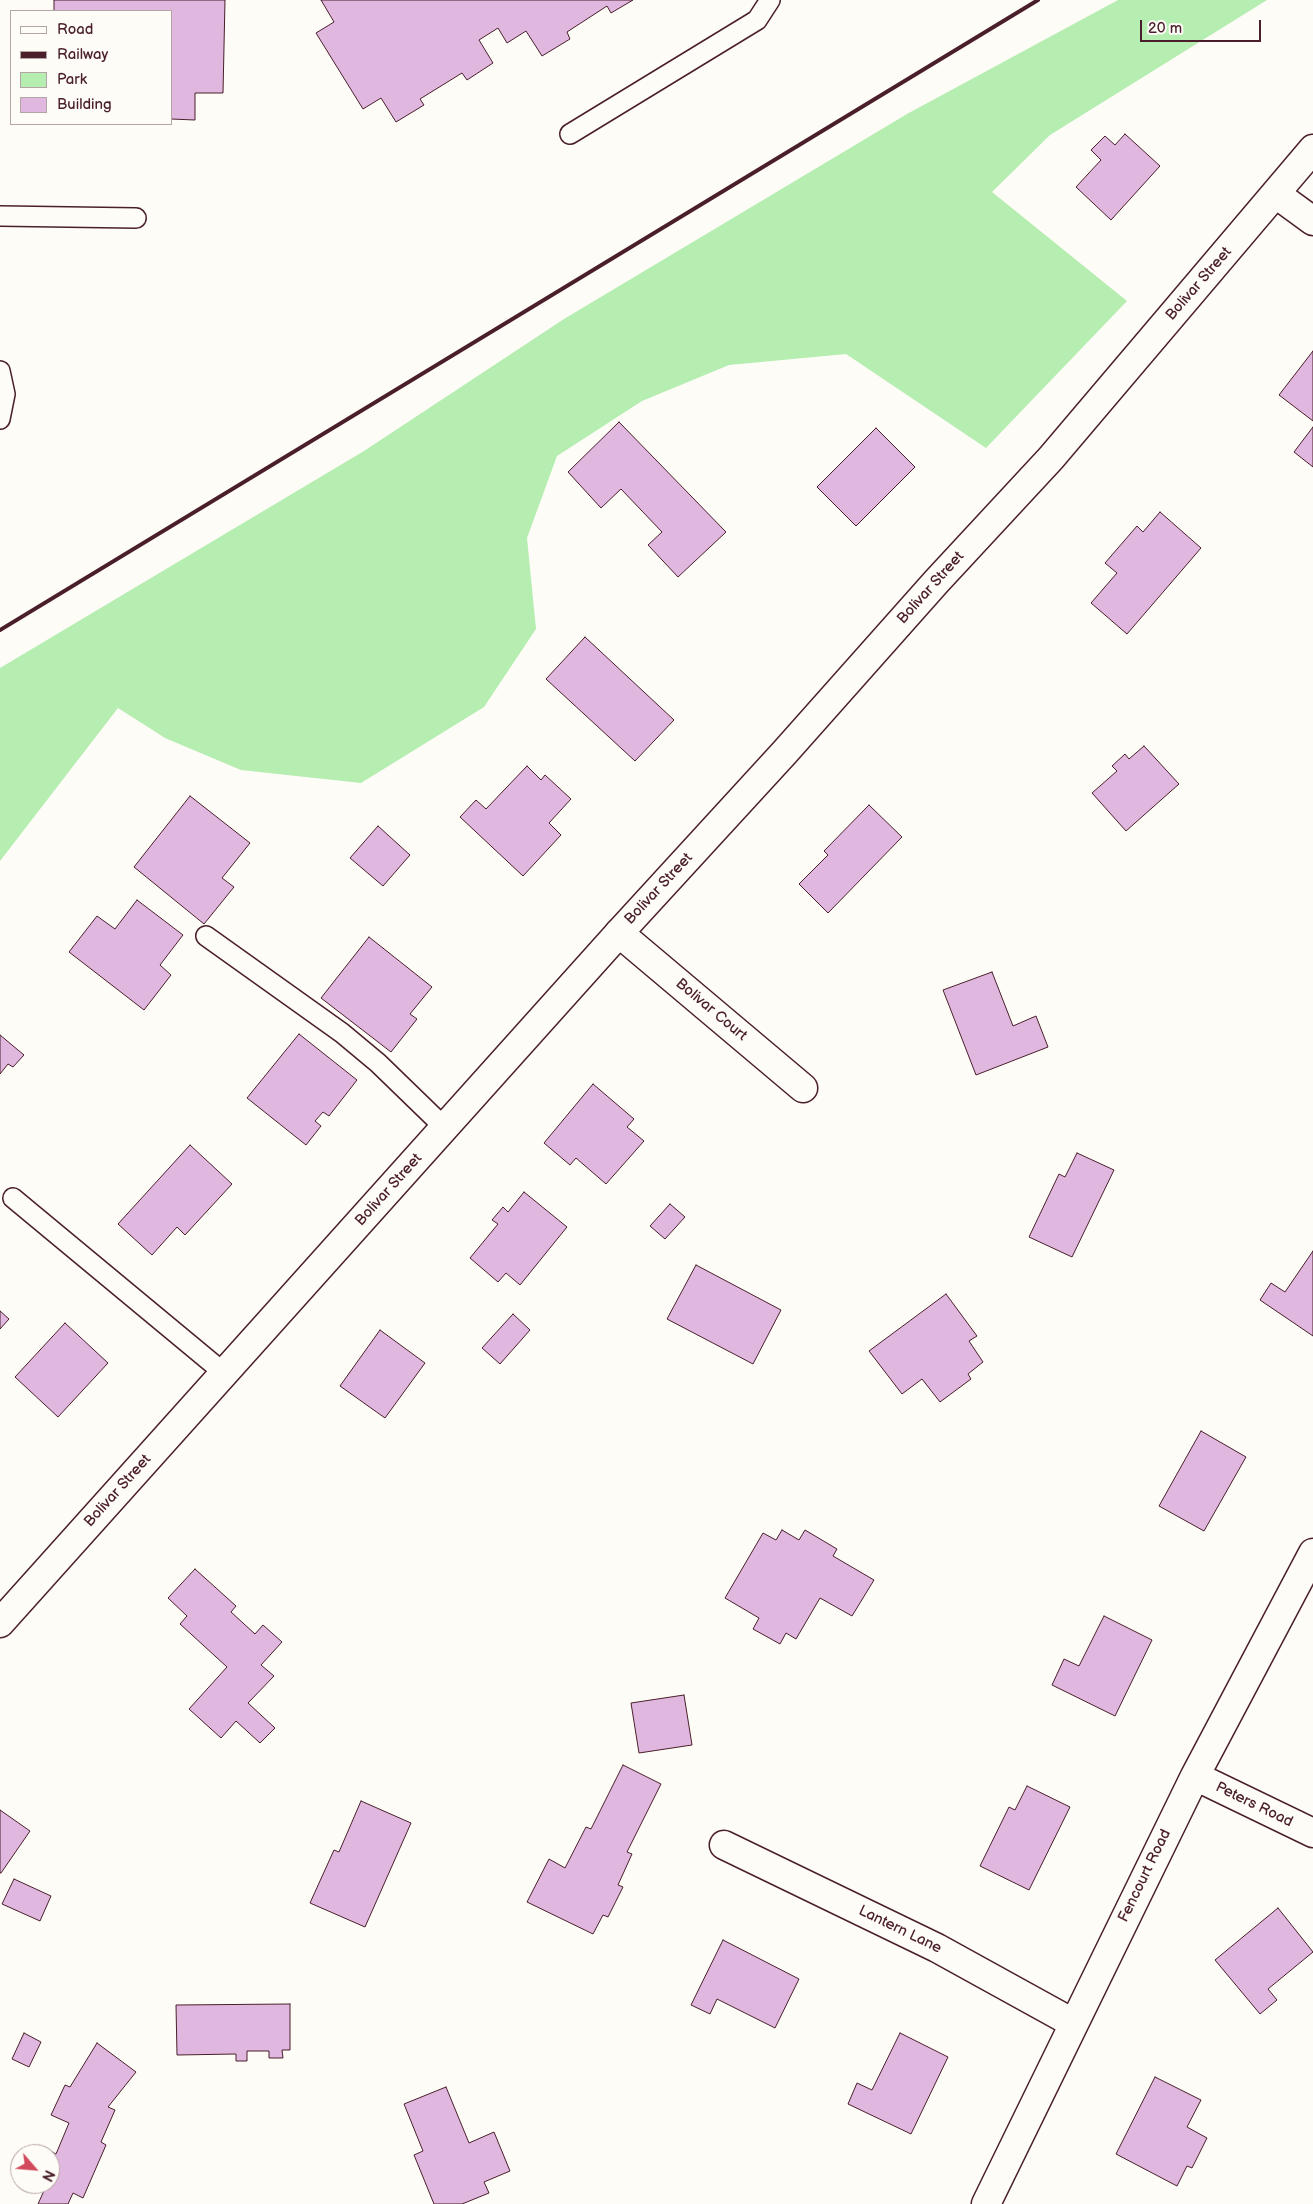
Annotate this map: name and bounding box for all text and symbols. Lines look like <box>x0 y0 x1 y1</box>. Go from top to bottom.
legend <box>10 10 172 125</box>
scale bar <box>1143 10 1264 42</box>
text: 20 m <box>1148 19 1182 38</box>
text: Road <box>57 20 93 39</box>
text: Railway <box>57 45 108 64</box>
text: Park <box>57 70 87 89</box>
text: Building <box>57 95 112 114</box>
street label: Bolivar Street <box>1162 244 1236 324</box>
street label: Bolivar Street <box>894 548 968 628</box>
street label: Bolivar Street <box>621 849 697 929</box>
street label: Bolivar Court <box>672 975 750 1045</box>
street label: Bolivar Street <box>352 1150 426 1230</box>
street label: Bolivar Street <box>81 1451 155 1531</box>
street label: Peters Road <box>1212 1779 1296 1831</box>
street label: Fencourt Road <box>1115 1827 1175 1925</box>
street label: Lantern Lane <box>856 1902 944 1958</box>
north arrow <box>10 2144 60 2194</box>
text: N <box>38 2167 58 2184</box>

